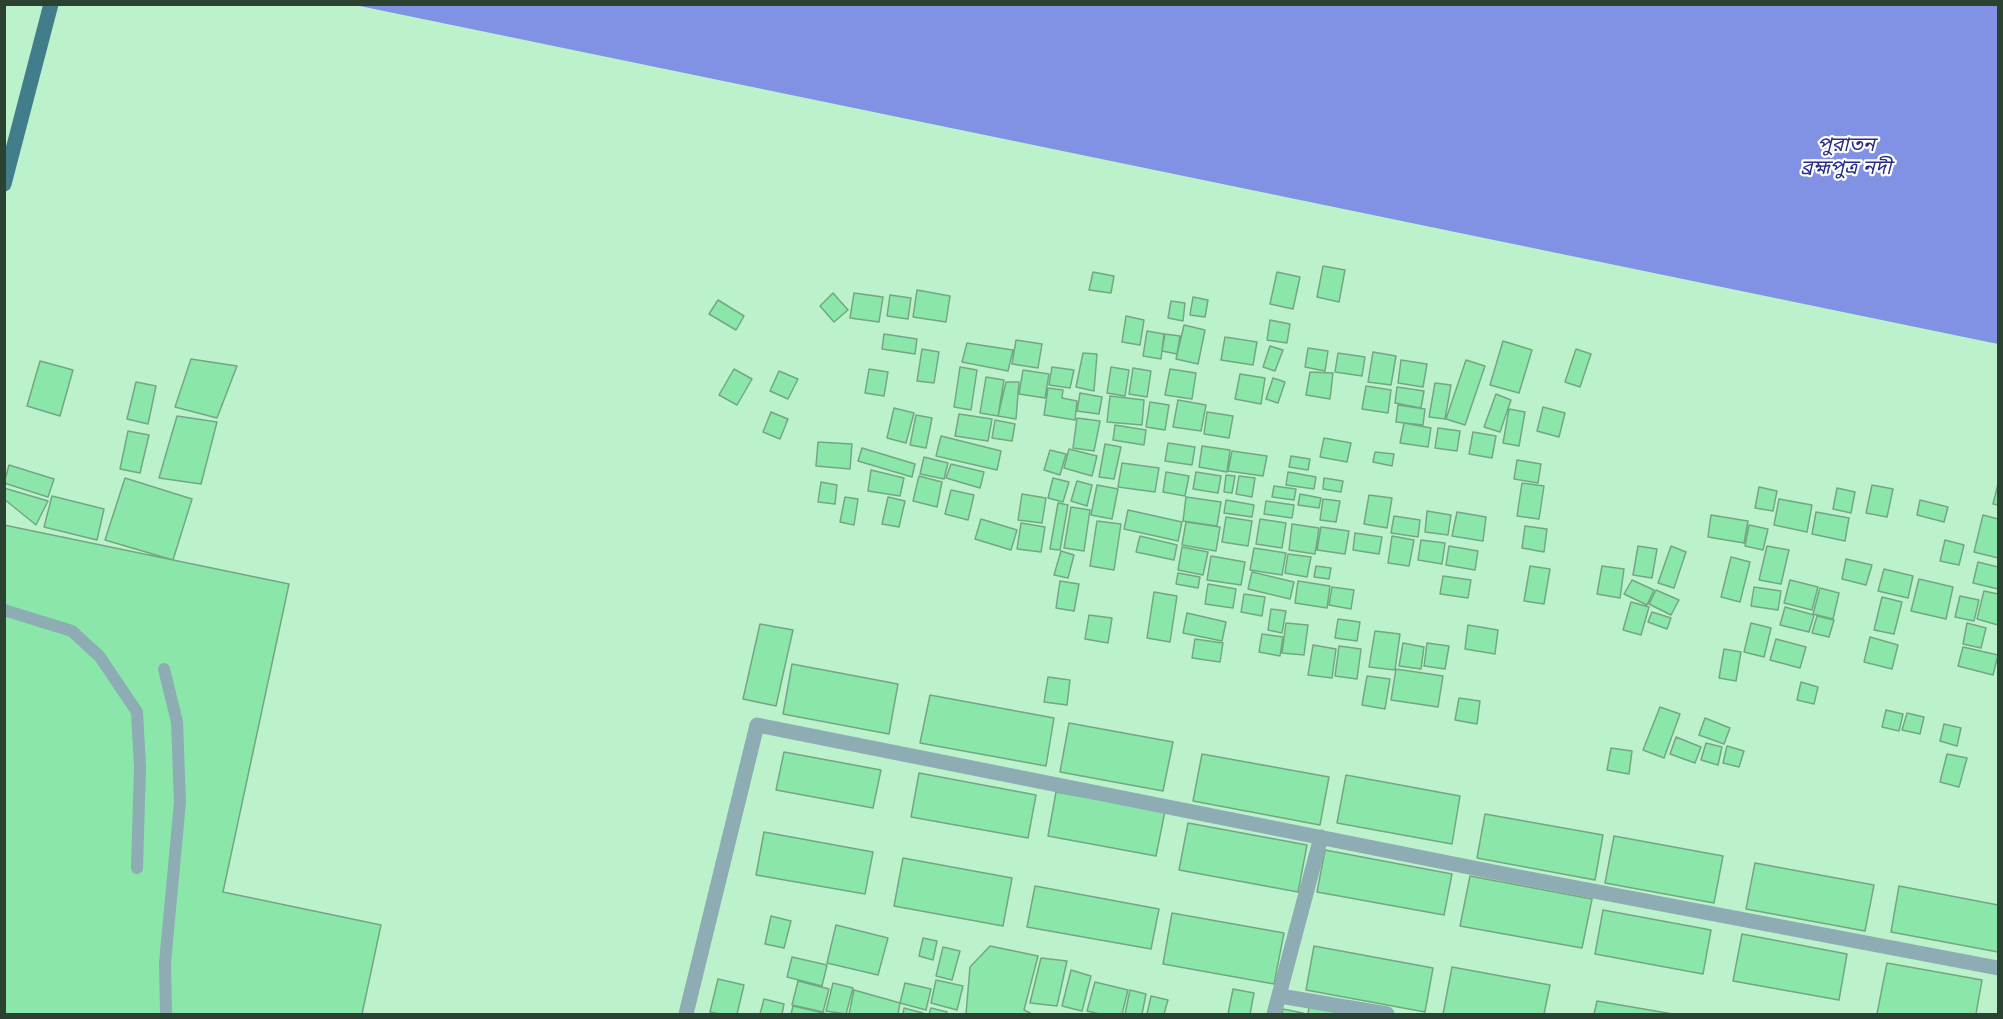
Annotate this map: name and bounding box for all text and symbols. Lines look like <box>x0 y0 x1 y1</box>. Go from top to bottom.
water label: পুরাতন ব্রহ্মপুত্র নদী <box>1801 133 1891 180</box>

